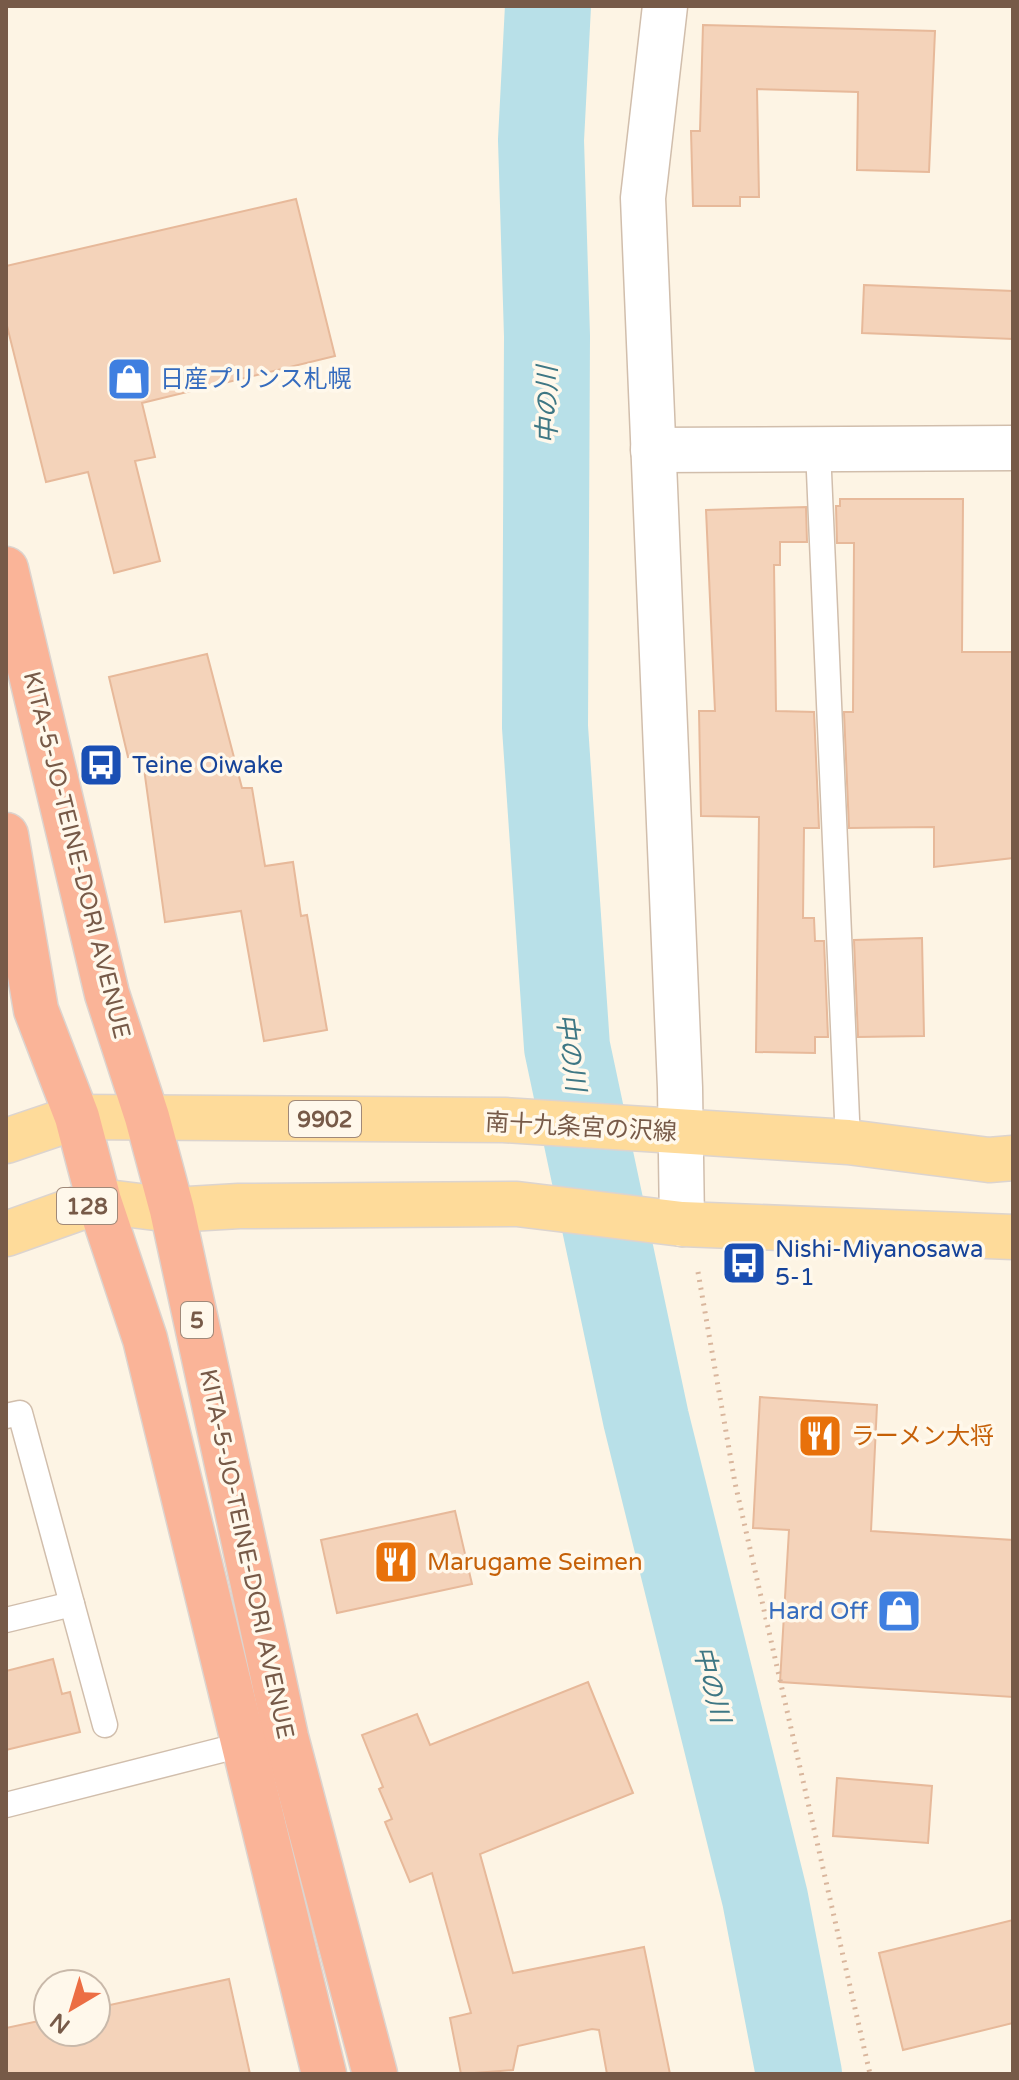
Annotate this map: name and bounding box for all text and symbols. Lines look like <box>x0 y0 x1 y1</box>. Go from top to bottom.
shop icon: 日産プリンス札幌 <box>105 355 153 403</box>
water label: 中の川 <box>532 363 563 444</box>
place label: 日産プリンス札幌 <box>160 365 352 394</box>
street label: KITA-5-JO-TEINE-DORI AVENUE <box>17 668 136 1042</box>
bus stop icon: Teine Oiwake <box>77 741 125 789</box>
place label: Teine Oiwake <box>132 751 283 780</box>
water label: 中の川 <box>550 1011 592 1096</box>
road number: 9902 <box>289 1101 361 1137</box>
street label: 南十九条宮の沢線 <box>484 1108 678 1147</box>
road number: 128 <box>57 1188 117 1224</box>
place label: Nishi-Miyanosawa 5-1 <box>775 1235 983 1292</box>
bus stop icon: Nishi-Miyanosawa 5-1 <box>720 1239 768 1287</box>
road number: 5 <box>181 1302 213 1338</box>
street label: KITA-5-JO-TEINE-DORI AVENUE <box>193 1366 300 1742</box>
restaurant icon: ラーメン大将 <box>796 1412 844 1460</box>
place label: ラーメン大将 <box>851 1422 994 1451</box>
restaurant icon: Marugame Seimen <box>372 1538 420 1586</box>
place label: Marugame Seimen <box>427 1548 643 1577</box>
shop icon: Hard Off <box>875 1587 923 1635</box>
place label: Hard Off <box>768 1597 868 1626</box>
water label: 中の川 <box>687 1643 737 1729</box>
north arrow <box>32 1968 112 2048</box>
text: N <box>45 2007 75 2039</box>

